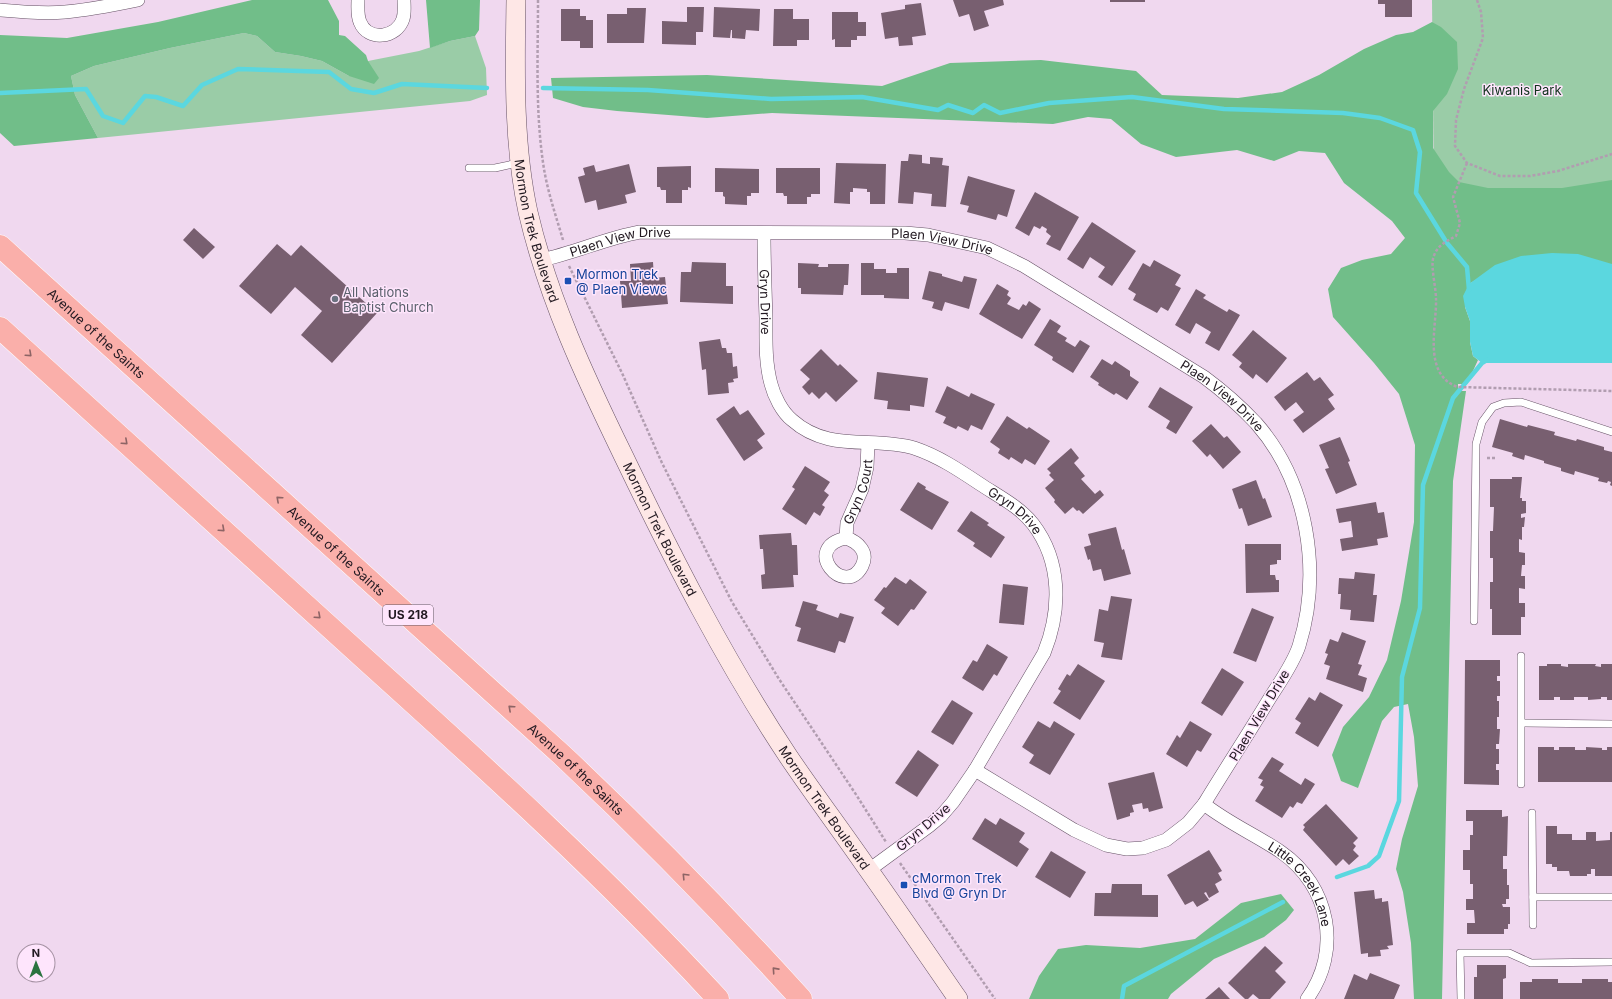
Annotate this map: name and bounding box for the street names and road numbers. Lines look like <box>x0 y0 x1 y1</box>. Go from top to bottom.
street label: Mormon Trek Boulevard <box>512 158 563 305</box>
street label: Plaen View Drive <box>568 224 671 260</box>
street label: Plaen View Drive <box>891 225 996 258</box>
street label: Gryn Drive <box>756 269 774 335</box>
street label: Avenue of the Saints <box>44 285 149 382</box>
street label: Plaen View Drive <box>1178 357 1268 435</box>
street label: Mormon Trek Boulevard <box>620 459 700 599</box>
street label: Gryn Court <box>840 459 875 527</box>
street label: Gryn Drive <box>985 483 1046 537</box>
street label: Avenue of the Saints <box>284 502 389 599</box>
road number: US 218 <box>383 605 433 625</box>
street label: Plaen View Drive <box>1225 666 1293 764</box>
street label: Avenue of the Saints <box>524 720 628 818</box>
street label: Mormon Trek Boulevard <box>775 743 874 872</box>
street label: Gryn Drive <box>893 800 953 854</box>
street label: Little Creek Lane <box>1265 838 1334 928</box>

